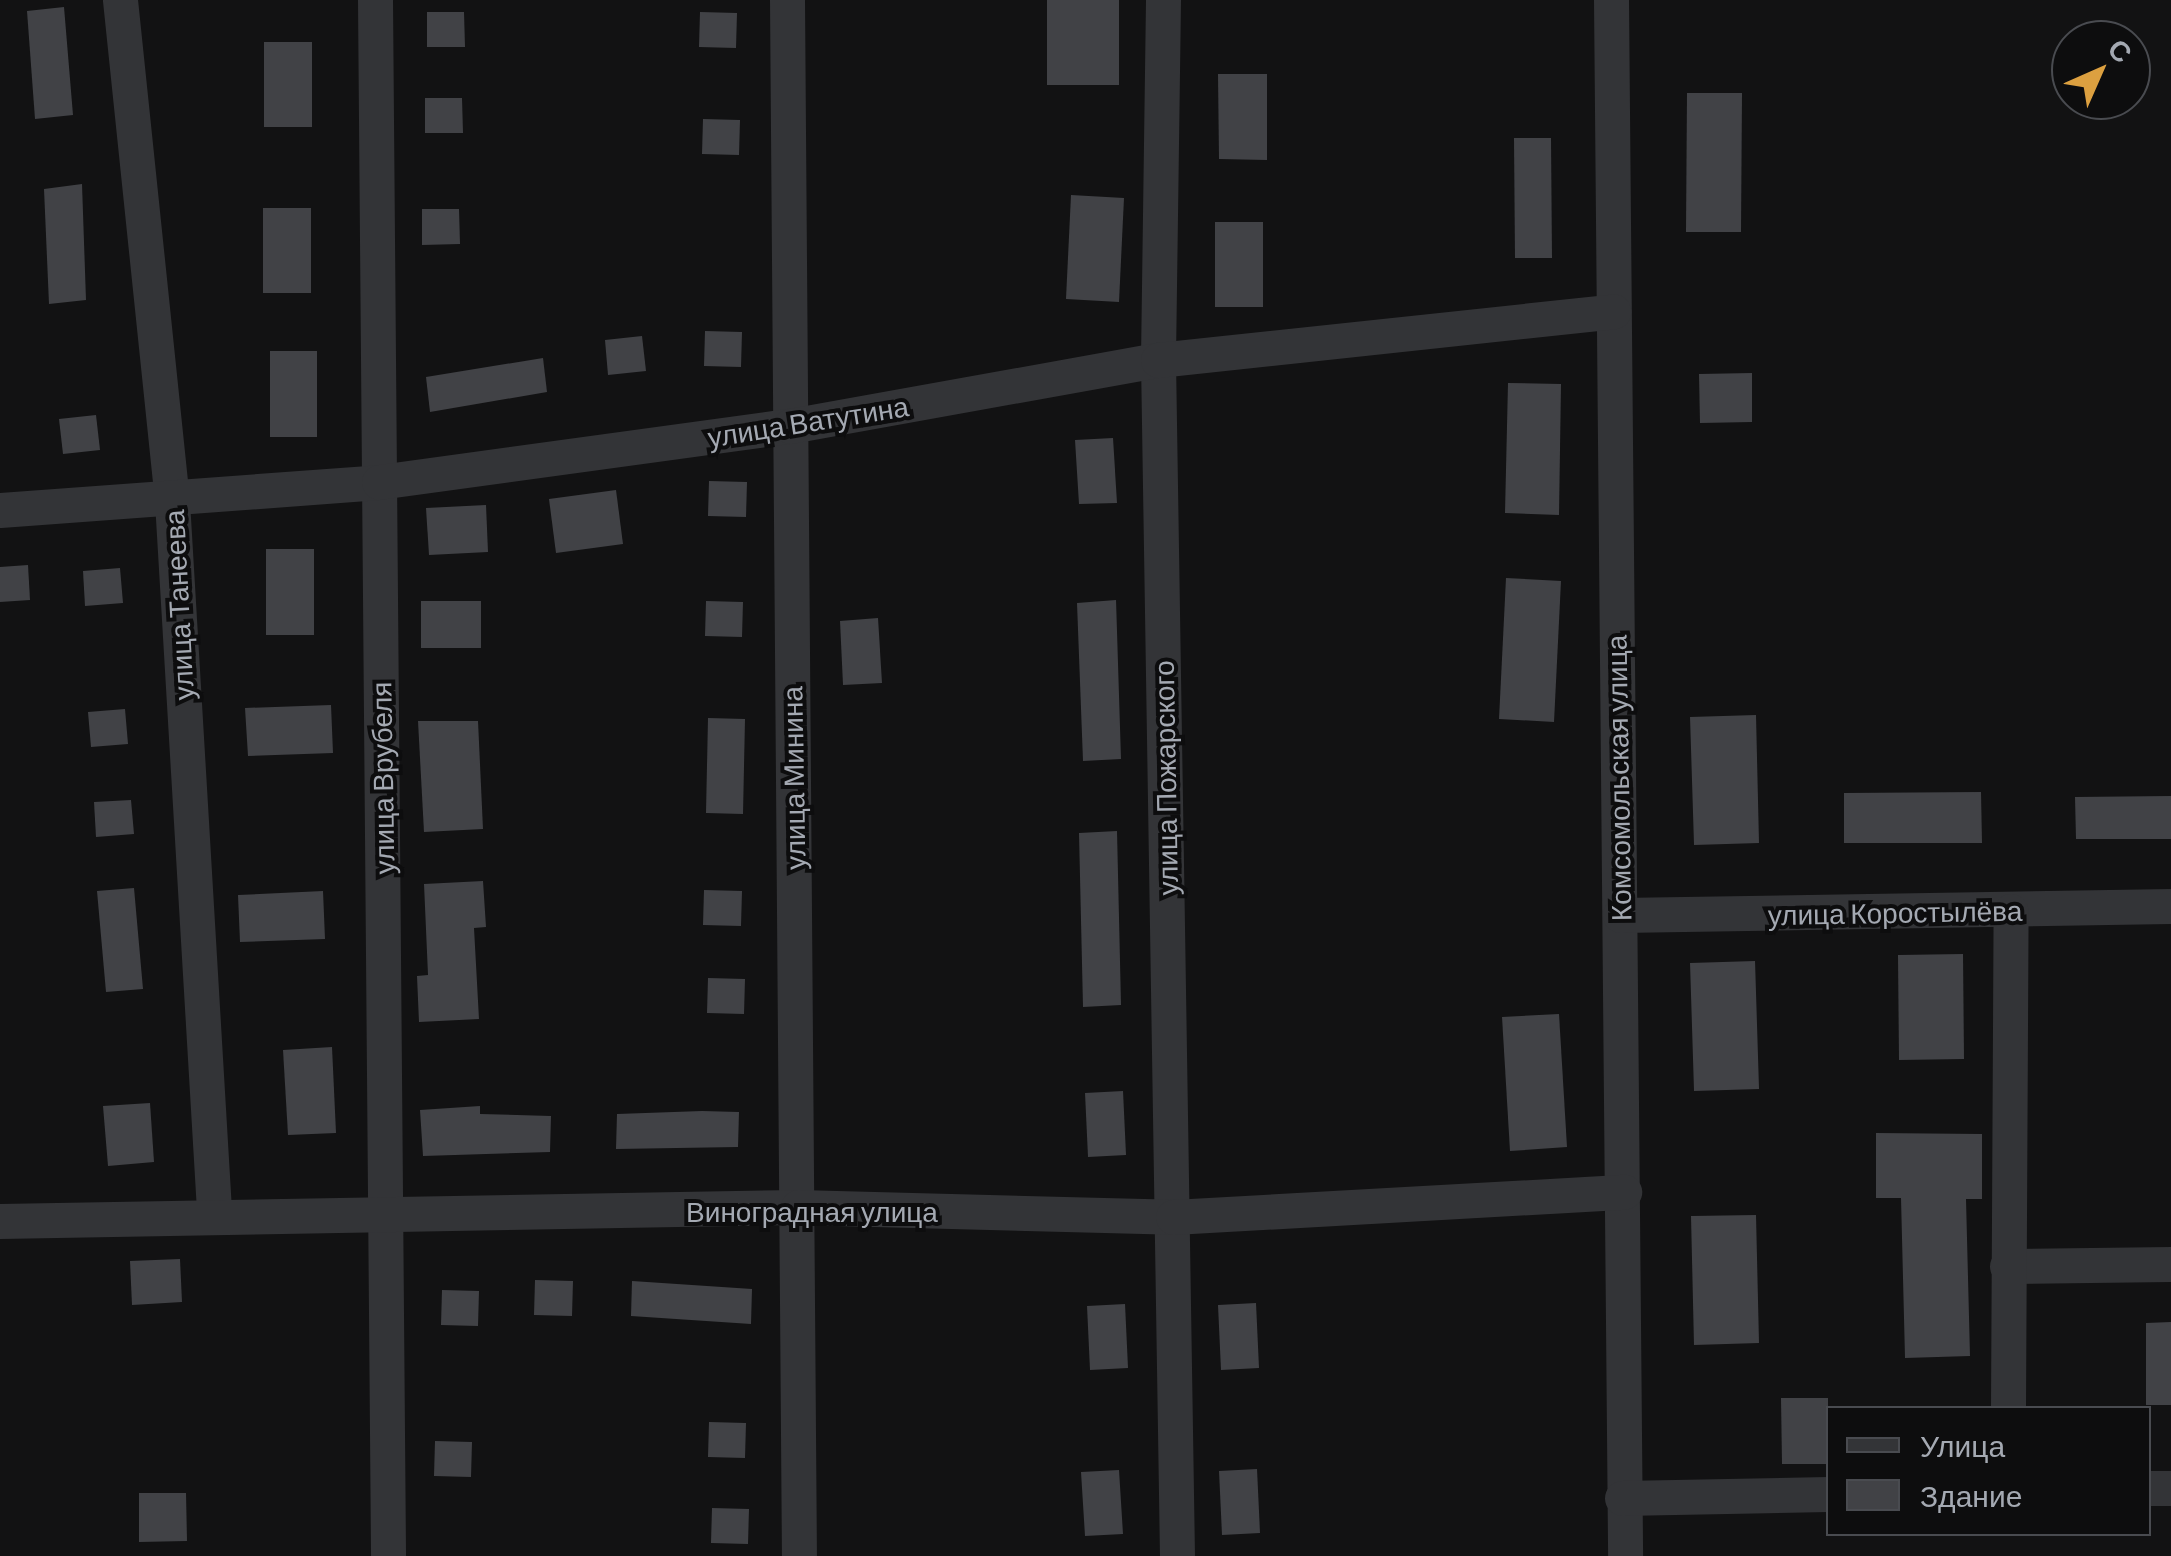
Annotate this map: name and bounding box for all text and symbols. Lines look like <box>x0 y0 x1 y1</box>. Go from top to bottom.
north arrow <box>2051 20 2151 120</box>
text: С <box>2102 31 2140 69</box>
street label: улица Ватутина <box>705 389 911 453</box>
street label: улица Танеева <box>156 509 200 701</box>
street label: Комсомольская улица <box>1599 635 1637 921</box>
street label: улица Пожарского <box>1146 660 1184 896</box>
street label: улица Врубеля <box>364 681 400 875</box>
street label: улица Минина <box>775 686 811 870</box>
street label: улица Коростылёва <box>1767 893 2023 931</box>
street label: Виноградная улица <box>686 1194 938 1228</box>
legend <box>1826 1406 2151 1536</box>
text: Улица <box>1920 1427 2005 1463</box>
text: Здание <box>1920 1477 2022 1513</box>

